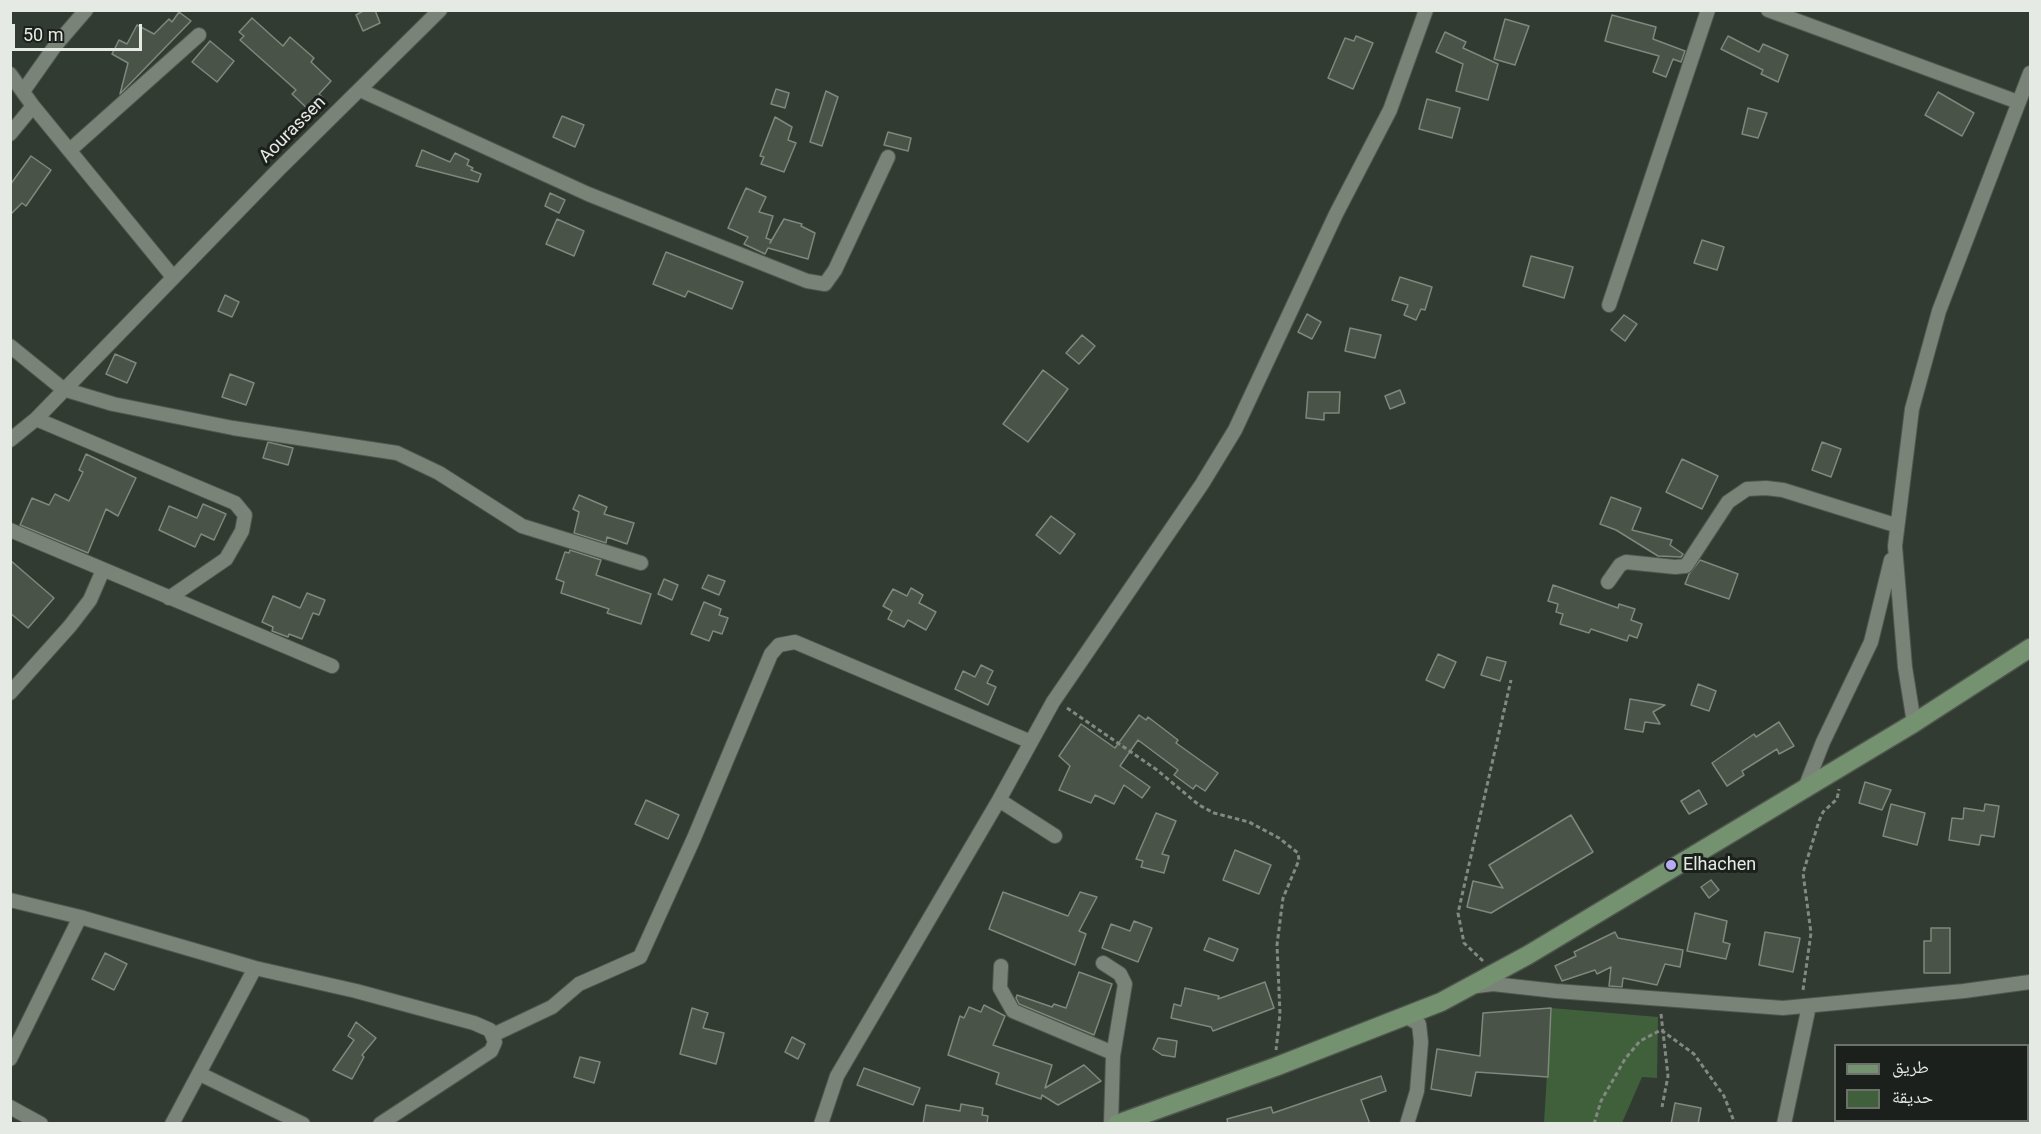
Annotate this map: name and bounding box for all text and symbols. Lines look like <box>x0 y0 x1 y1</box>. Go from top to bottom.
scale bar <box>15 12 146 50</box>
text: 50 m <box>23 24 63 45</box>
street label: Aourassen <box>255 92 331 168</box>
place label: Elhachen <box>1683 854 1756 876</box>
marker: Elhachen <box>1664 858 1678 872</box>
legend <box>1834 1044 2029 1122</box>
text: طريق <box>1892 1056 1929 1077</box>
text: حديقة <box>1892 1086 1933 1107</box>

